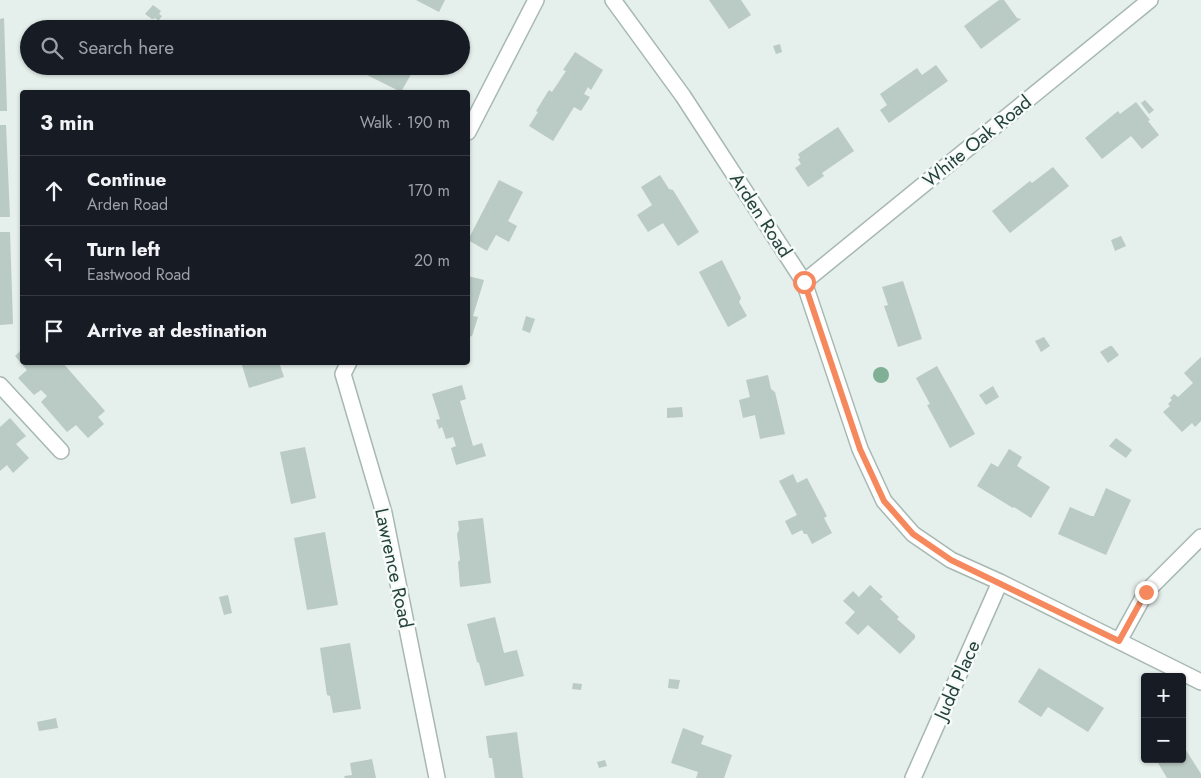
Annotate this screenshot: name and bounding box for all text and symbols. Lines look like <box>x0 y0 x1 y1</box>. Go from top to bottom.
search box <box>20 20 470 75</box>
icon: search <box>38 34 66 62</box>
text: Search here <box>78 34 174 61</box>
street label: White Oak Road <box>917 89 1037 193</box>
text: 3 min <box>40 108 94 138</box>
text: Walk · 190 m <box>360 111 450 134</box>
text: Continue <box>87 166 166 193</box>
street label: Arden Road <box>723 167 799 263</box>
icon: ahead <box>40 177 68 205</box>
text: 170 m <box>408 179 450 202</box>
text: Arden Road <box>87 193 168 216</box>
text: Turn left <box>87 236 160 263</box>
icon: left <box>40 247 68 275</box>
text: 20 m <box>414 249 450 272</box>
text: Eastwood Road <box>87 263 190 286</box>
route start <box>793 271 816 294</box>
icon: arrive <box>40 317 68 345</box>
text: Arrive at destination <box>87 317 267 344</box>
street label: Lawrence Road <box>368 505 420 631</box>
route end <box>1135 581 1158 604</box>
street label: Judd Place <box>926 636 987 727</box>
map controls <box>1141 673 1186 763</box>
button: + <box>1141 673 1186 718</box>
button: − <box>1141 718 1186 763</box>

